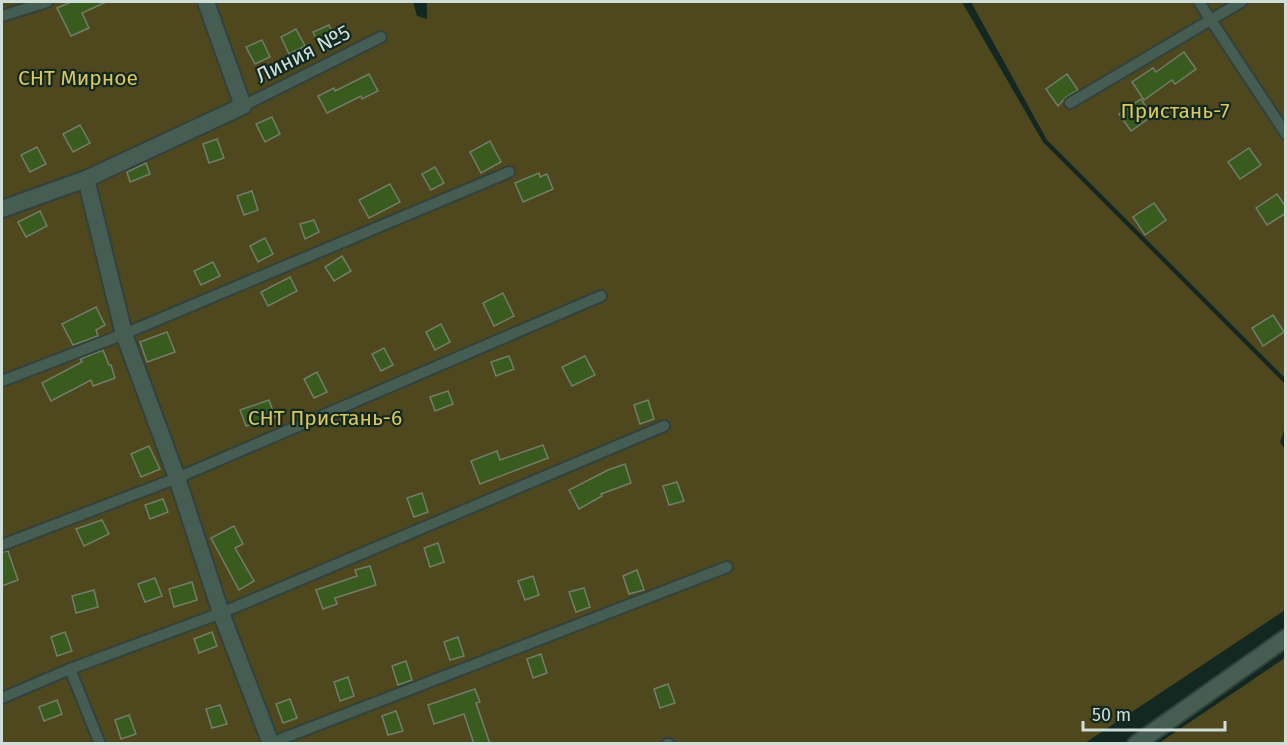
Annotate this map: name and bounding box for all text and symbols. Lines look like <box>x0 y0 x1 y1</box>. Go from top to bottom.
street label: Линия №5 <box>251 19 355 89</box>
park label: СНТ Мирное <box>18 65 138 91</box>
park label: Пристань-7 <box>1121 98 1229 124</box>
park label: СНТ Пристань-6 <box>248 405 402 431</box>
scale bar <box>1083 694 1226 732</box>
text: 50 m <box>1092 704 1131 726</box>

